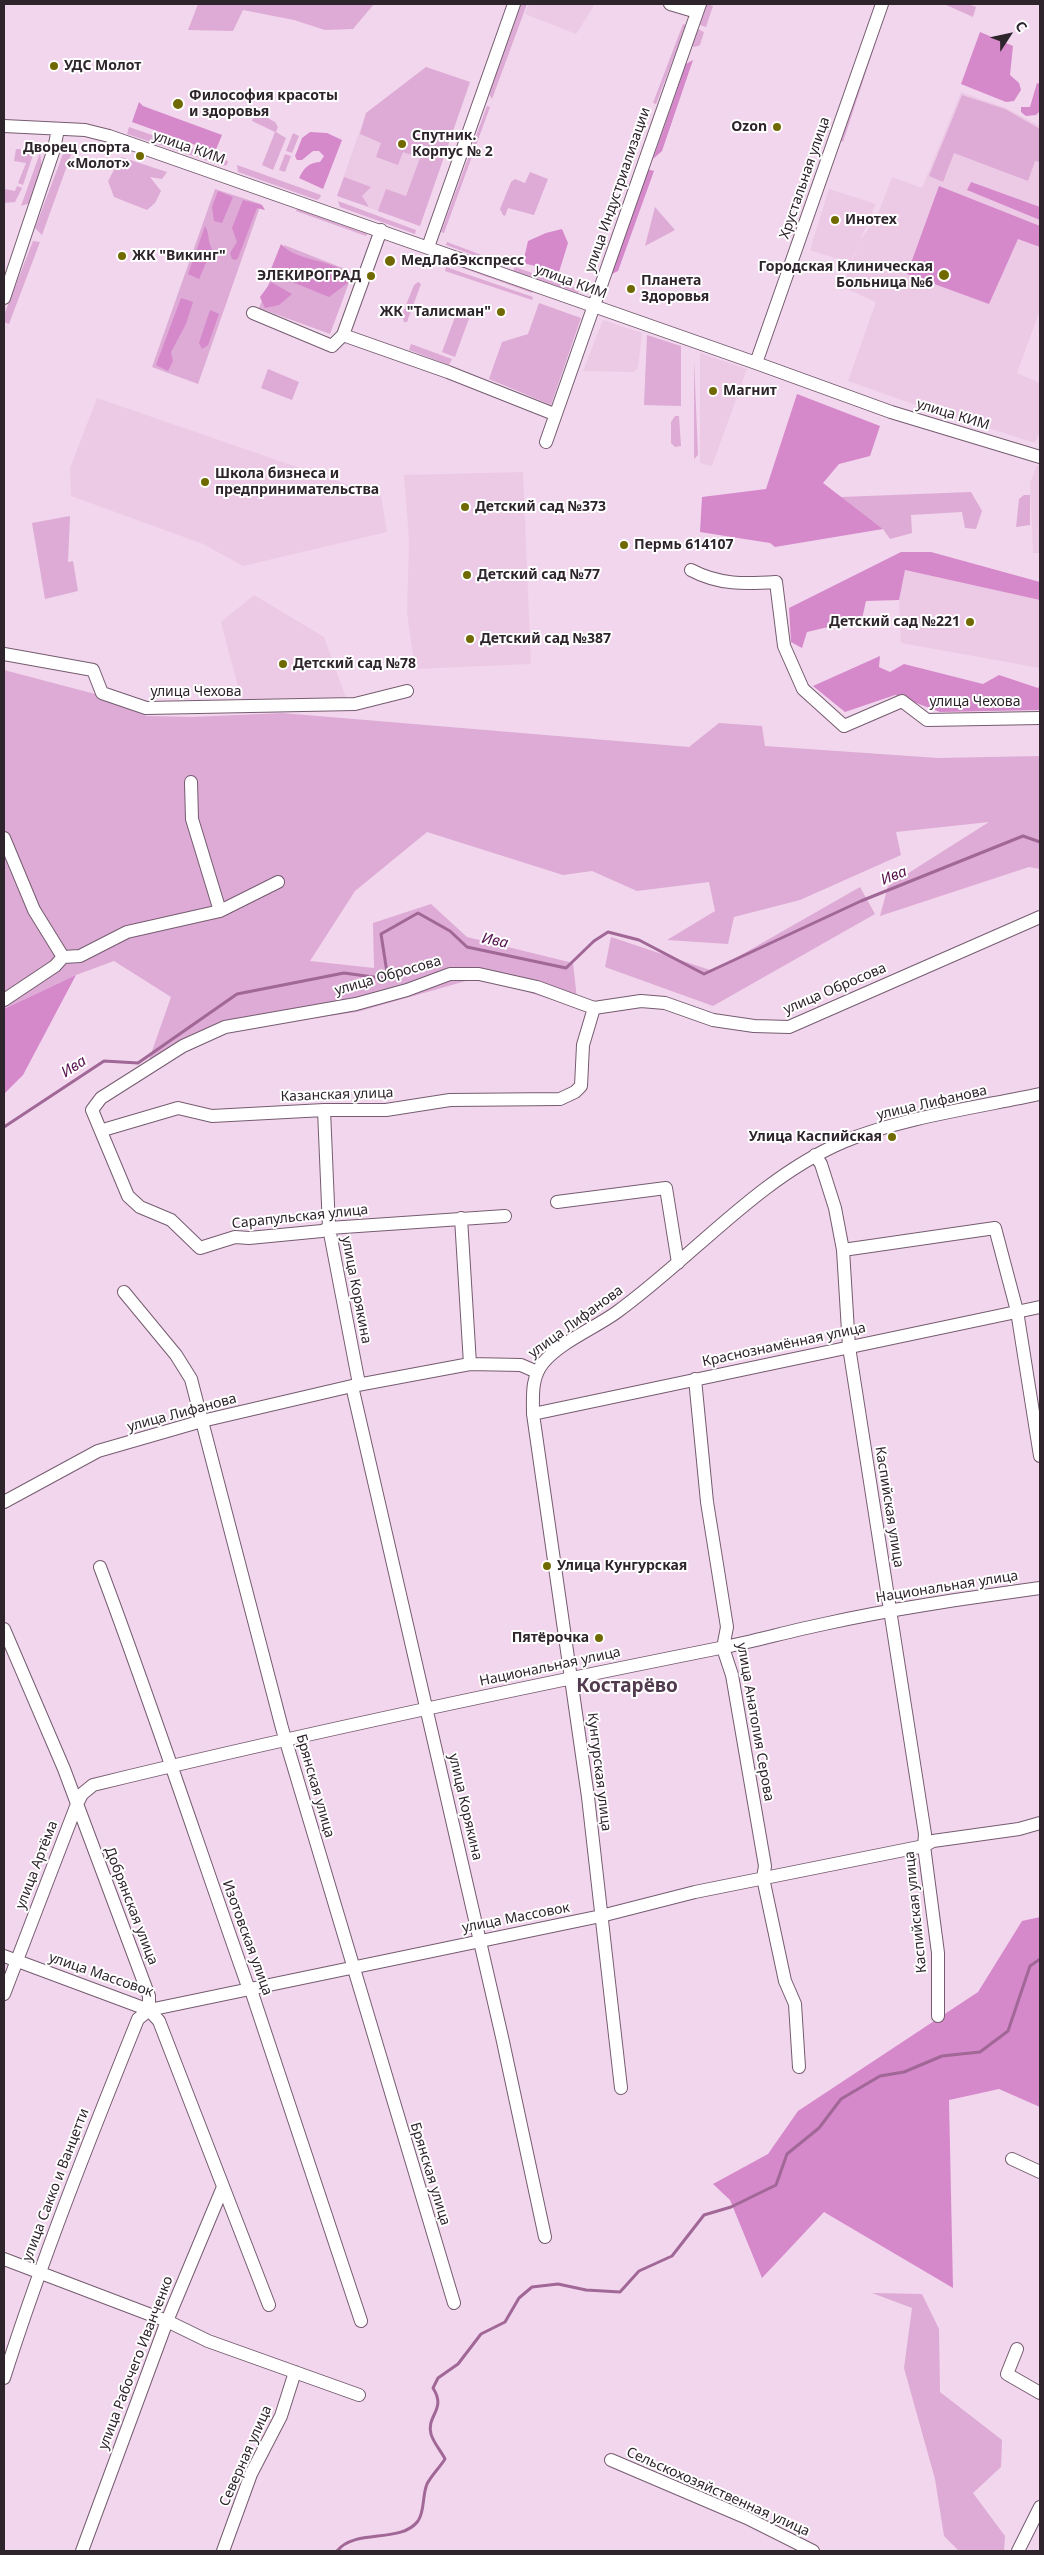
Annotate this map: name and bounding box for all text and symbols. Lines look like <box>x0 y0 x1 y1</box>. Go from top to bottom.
north arrow <box>984 10 1034 60</box>
text: С <box>1011 17 1032 35</box>
place label: УДС Молот <box>64 58 141 74</box>
marker: УДС Молот <box>48 60 60 72</box>
place label: Философия красоты и здоровья <box>189 88 338 120</box>
marker: Философия красоты и здоровья <box>171 97 185 111</box>
street label: улица Индустриализации <box>582 105 654 275</box>
street label: Хрустальная улица <box>776 115 834 241</box>
place label: Ozon <box>731 119 767 135</box>
marker: Ozon <box>771 121 783 133</box>
street label: улица КИМ <box>151 128 227 168</box>
place label: Спутник. Корпус № 2 <box>412 128 493 160</box>
marker: Спутник. Корпус № 2 <box>396 138 408 150</box>
place label: Дворец спорта «Молот» <box>23 140 130 172</box>
marker: Дворец спорта «Молот» <box>134 150 146 162</box>
place label: Инотех <box>845 212 897 228</box>
marker: Инотех <box>829 214 841 226</box>
place label: ЖК "Викинг" <box>132 248 226 264</box>
marker: ЖК "Викинг" <box>116 250 128 262</box>
place label: МедЛабЭкспресс <box>401 253 524 269</box>
marker: МедЛабЭкспресс <box>383 254 397 268</box>
place label: Городская Клиническая Больница №6 <box>758 259 933 292</box>
street label: улица КИМ <box>533 261 609 303</box>
place label: ЭЛЕКИРОГРАД <box>257 268 361 284</box>
marker: Городская Клиническая Больница №6 <box>937 268 951 282</box>
marker: ЭЛЕКИРОГРАД <box>365 270 377 282</box>
place label: Планета Здоровья <box>641 273 709 306</box>
marker: Планета Здоровья <box>625 283 637 295</box>
place label: ЖК "Талисман" <box>379 304 491 320</box>
marker: ЖК "Талисман" <box>495 306 507 318</box>
place label: Магнит <box>723 383 777 399</box>
marker: Магнит <box>707 385 719 397</box>
street label: улица КИМ <box>915 396 991 434</box>
place label: Школа бизнеса и предпринимательства <box>215 466 379 498</box>
marker: Школа бизнеса и предпринимательства <box>199 476 211 488</box>
place label: Детский сад №373 <box>475 499 606 515</box>
marker: Детский сад №373 <box>459 501 471 513</box>
place label: Пермь 614107 <box>634 537 733 553</box>
marker: Пермь 614107 <box>618 539 630 551</box>
place label: Детский сад №77 <box>477 567 600 583</box>
marker: Детский сад №77 <box>461 569 473 581</box>
place label: Детский сад №221 <box>829 614 960 630</box>
marker: Детский сад №221 <box>964 616 976 628</box>
place label: Детский сад №387 <box>480 631 611 647</box>
marker: Детский сад №387 <box>464 633 476 645</box>
place label: Детский сад №78 <box>293 656 416 672</box>
marker: Детский сад №78 <box>277 658 289 670</box>
street label: улица Чехова <box>150 684 242 700</box>
street label: улица Чехова <box>929 694 1021 710</box>
water label: Ива <box>878 863 910 889</box>
water label: Ива <box>480 929 510 953</box>
street label: улица Обросова <box>333 953 443 999</box>
street label: улица Обросова <box>781 960 889 1018</box>
water label: Ива <box>58 1052 90 1082</box>
street label: улица Лифанова <box>875 1082 989 1124</box>
street label: Казанская улица <box>280 1085 394 1105</box>
place label: Улица Каспийская <box>749 1129 882 1145</box>
marker: Улица Каспийская <box>886 1131 898 1143</box>
street label: Сарапульская улица <box>231 1201 369 1233</box>
street label: улица Корякина <box>337 1235 375 1345</box>
street label: улица Лифанова <box>526 1282 626 1362</box>
street label: Краснознамённая улица <box>701 1319 867 1371</box>
street label: улица Лифанова <box>125 1390 239 1436</box>
street label: Каспийская улица <box>871 1445 907 1569</box>
place label: Улица Кунгурская <box>557 1558 687 1574</box>
marker: Улица Кунгурская <box>541 1560 553 1572</box>
street label: Национальная улица <box>875 1567 1019 1607</box>
place label: Пятёрочка <box>512 1630 589 1646</box>
marker: Пятёрочка <box>593 1632 605 1644</box>
street label: улица Анатолия Серова <box>733 1641 777 1803</box>
street label: Национальная улица <box>478 1644 622 1690</box>
district label: Костарёво <box>576 1676 678 1698</box>
street label: Кунгурская улица <box>583 1712 615 1832</box>
street label: Брянская улица <box>292 1732 338 1840</box>
street label: улица Корякина <box>445 1752 485 1862</box>
street label: улица Артёма <box>12 1818 62 1912</box>
street label: Добрянская улица <box>101 1845 161 1967</box>
street label: Каспийская улица <box>901 1850 931 1974</box>
street label: Изотовская улица <box>218 1878 276 1998</box>
street label: улица Массовок <box>461 1899 571 1937</box>
street label: улица Массовок <box>47 1949 155 2001</box>
street label: улица Сакко и Ванцетти <box>19 2106 93 2264</box>
street label: Брянская улица <box>406 2120 454 2228</box>
street label: улица Рабочего Иванченко <box>95 2274 177 2452</box>
street label: Северная улица <box>216 2403 276 2509</box>
street label: Сельскохозяйственная улица <box>624 2444 812 2540</box>

